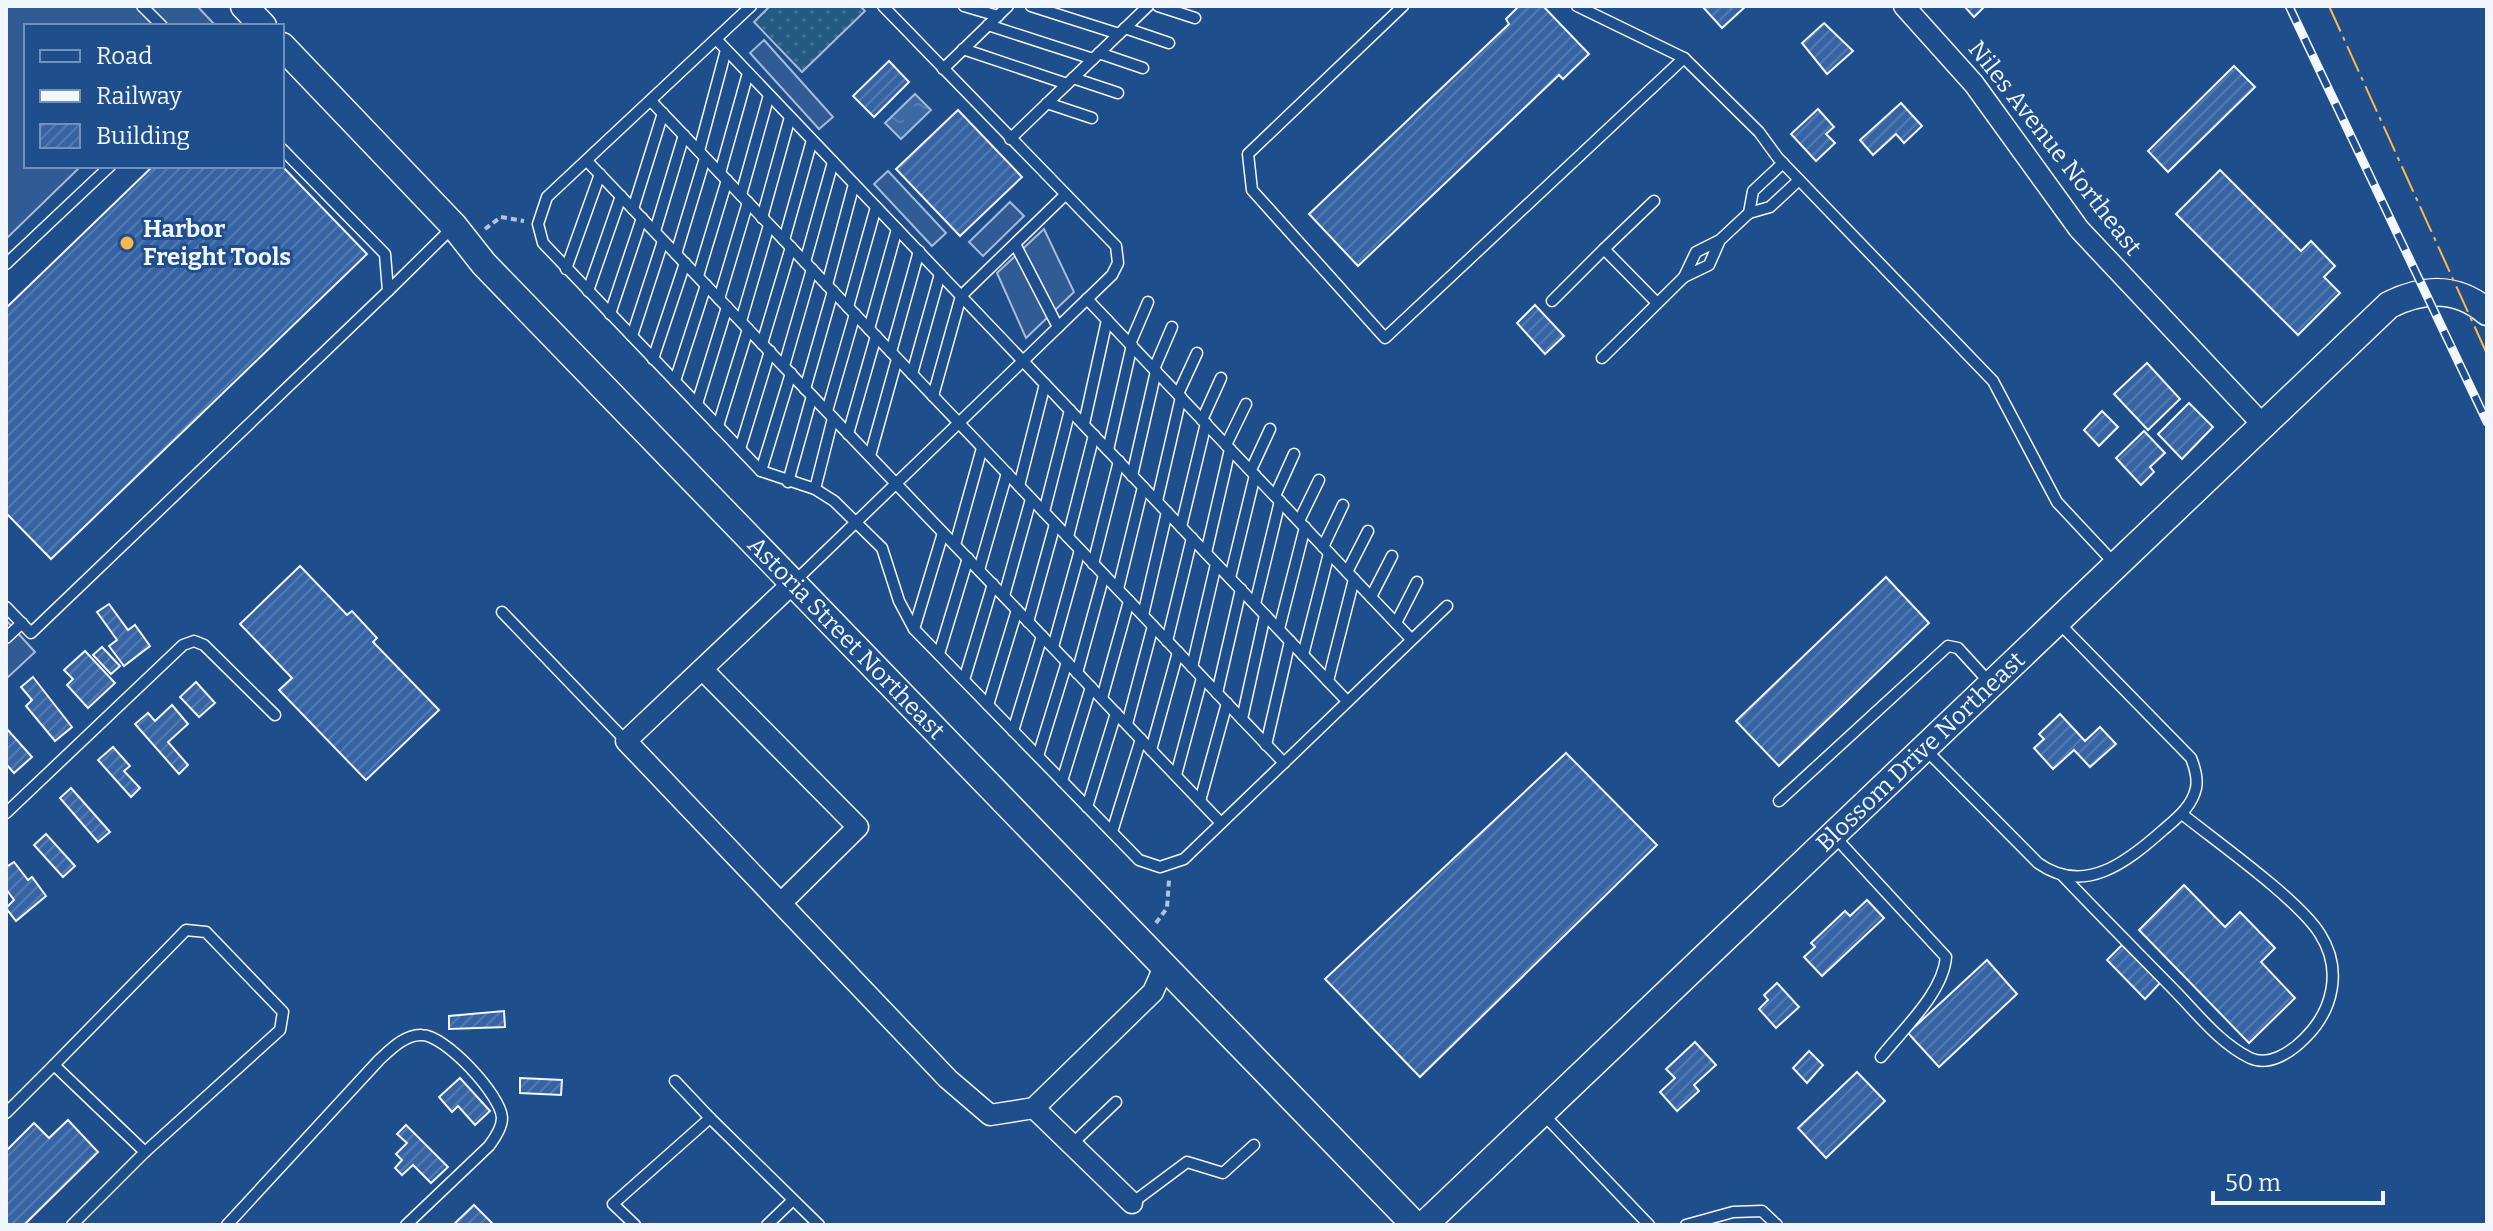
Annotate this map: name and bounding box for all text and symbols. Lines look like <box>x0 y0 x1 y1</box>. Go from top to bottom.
legend <box>24 24 284 168</box>
street label: Niles Avenue Northeast <box>1963 35 2148 261</box>
text: Road <box>96 42 152 70</box>
text: Railway <box>96 82 182 110</box>
text: Building <box>96 122 190 150</box>
place label: Harbor Freight Tools <box>143 215 291 271</box>
marker: Harbor Freight Tools <box>118 234 136 252</box>
street label: Astoria Street Northeast <box>742 531 951 745</box>
street label: Blossom Drive Northeast <box>1810 646 2031 857</box>
scale bar <box>2213 1155 2383 1205</box>
text: 50 m <box>2225 1169 2281 1197</box>

